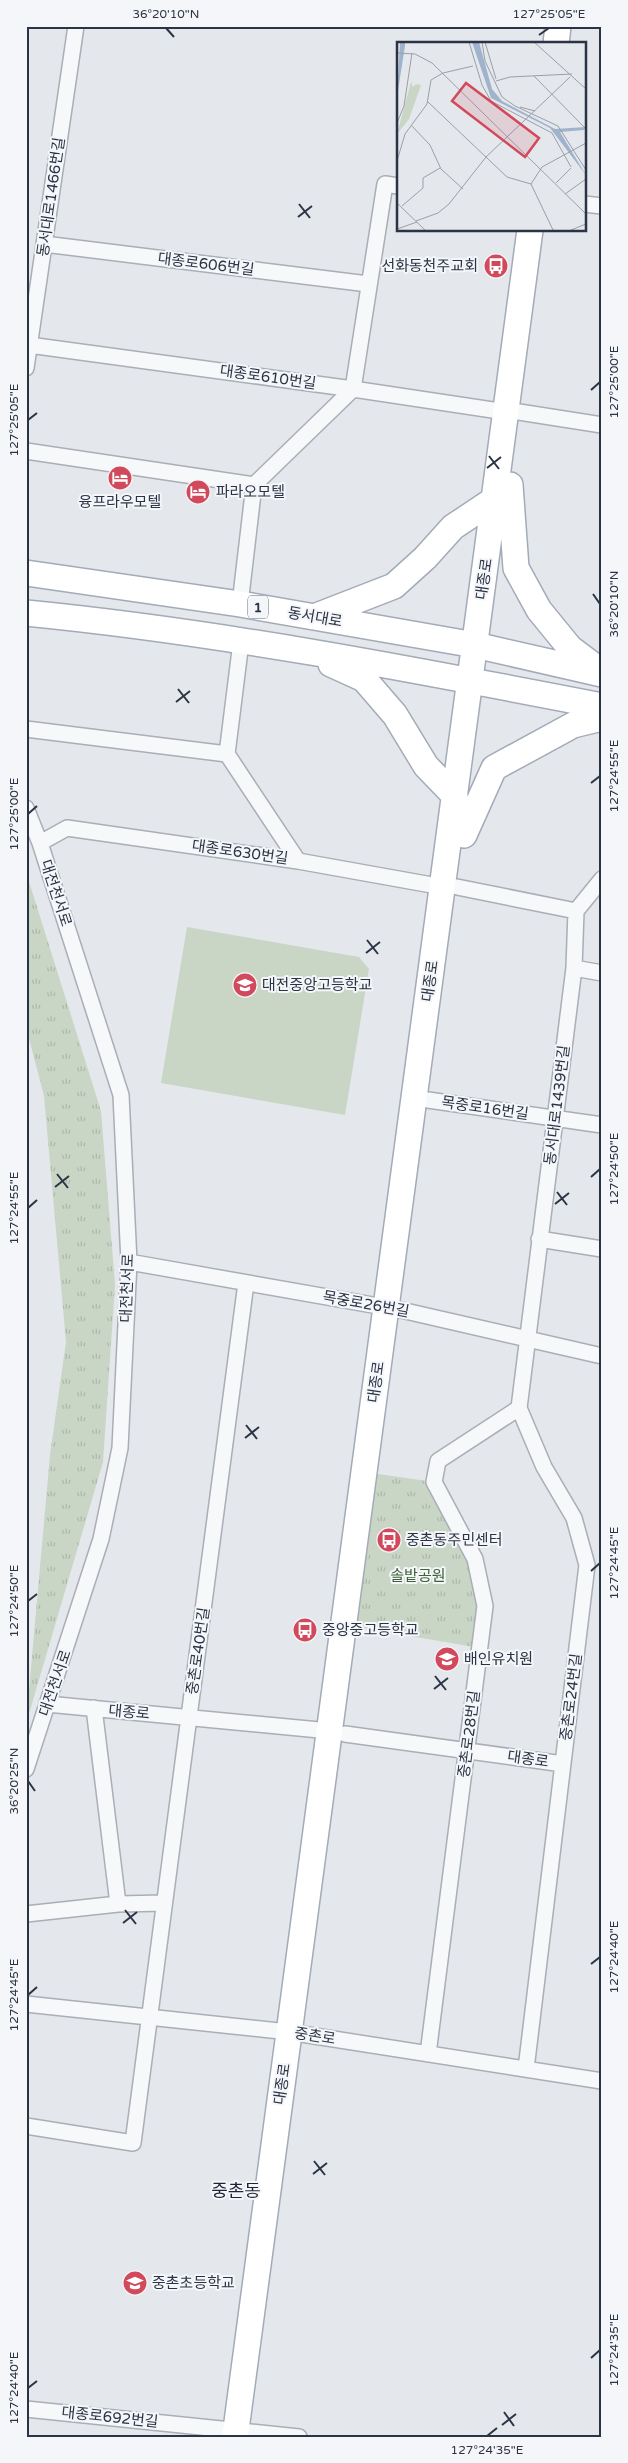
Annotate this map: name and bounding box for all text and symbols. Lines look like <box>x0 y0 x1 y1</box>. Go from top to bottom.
text: 36°20'10"N <box>133 7 199 21</box>
text: 127°25'05"E <box>513 7 586 21</box>
inset map <box>397 42 586 231</box>
street label: 동서대로1466번길 <box>34 136 68 258</box>
street label: 대종로606번길 <box>157 249 255 279</box>
bus stop icon: 선화동천주교회 <box>483 253 509 279</box>
place label: 선화동천주교회 <box>381 257 478 275</box>
text: 127°25'00"E <box>607 345 621 418</box>
street label: 대종로610번길 <box>219 361 317 393</box>
text: 127°25'05"E <box>7 383 21 456</box>
hotel icon: 융프라우모텔 <box>107 465 133 491</box>
hotel icon: 파라오모텔 <box>185 479 211 505</box>
place label: 파라오모텔 <box>216 483 285 501</box>
place label: 융프라우모텔 <box>79 493 161 511</box>
street label: 대종로 <box>472 557 496 601</box>
text: 36°20'10"N <box>607 571 621 637</box>
road number: 1 <box>248 596 268 618</box>
street label: 동서대로 <box>286 603 344 631</box>
text: 127°24'55"E <box>607 739 621 812</box>
text: 127°25'00"E <box>7 777 21 850</box>
street label: 대종로630번길 <box>191 836 289 868</box>
street label: 대전천서로 <box>37 857 75 929</box>
street label: 대종로 <box>418 959 442 1003</box>
school or university icon: 대전중앙고등학교 <box>232 972 258 998</box>
place label: 대전중앙고등학교 <box>262 976 372 994</box>
street label: 동서대로1439번길 <box>541 1044 573 1166</box>
street label: 목중로16번길 <box>440 1093 530 1123</box>
text: 127°24'50"E <box>607 1132 621 1205</box>
text: 127°24'55"E <box>7 1171 21 1244</box>
street label: 대전천서로 <box>117 1253 137 1323</box>
street label: 목중로26번길 <box>321 1288 411 1320</box>
street label: 대종로 <box>364 1360 388 1404</box>
text: 127°24'45"E <box>607 1526 621 1599</box>
bus stop icon: 중촌동주민센터 <box>376 1527 402 1553</box>
place label: 중촌동주민센터 <box>406 1531 503 1549</box>
text: 127°24'50"E <box>7 1564 21 1637</box>
park label: 솔밭공원 <box>390 1567 446 1585</box>
street label: 중촌로40번길 <box>183 1606 213 1696</box>
bus stop icon: 중앙중고등학교 <box>292 1617 318 1643</box>
place label: 중앙중고등학교 <box>322 1621 419 1639</box>
school or university icon: 배인유치원 <box>434 1646 460 1672</box>
street label: 대전천서로 <box>35 1647 75 1719</box>
place label: 배인유치원 <box>464 1650 533 1668</box>
street label: 중촌로24번길 <box>557 1652 585 1742</box>
street label: 중촌로28번길 <box>455 1689 483 1779</box>
street label: 대종로 <box>108 1701 150 1723</box>
street label: 대종로 <box>506 1747 550 1771</box>
text: 36°20'25"N <box>7 1748 21 1814</box>
text: 127°24'40"E <box>607 1920 621 1993</box>
text: 127°24'45"E <box>7 1958 21 2031</box>
street label: 중촌로 <box>293 2024 337 2048</box>
street label: 대종로 <box>270 2062 294 2106</box>
district label: 중촌동 <box>211 2180 261 2202</box>
school or university icon: 중촌초등학교 <box>122 2270 148 2296</box>
place label: 중촌초등학교 <box>152 2274 235 2292</box>
text: 127°24'35"E <box>607 2313 621 2386</box>
text: 127°24'40"E <box>7 2351 21 2424</box>
street label: 대종로692번길 <box>61 2403 159 2431</box>
text: 127°24'35"E <box>451 2443 524 2457</box>

